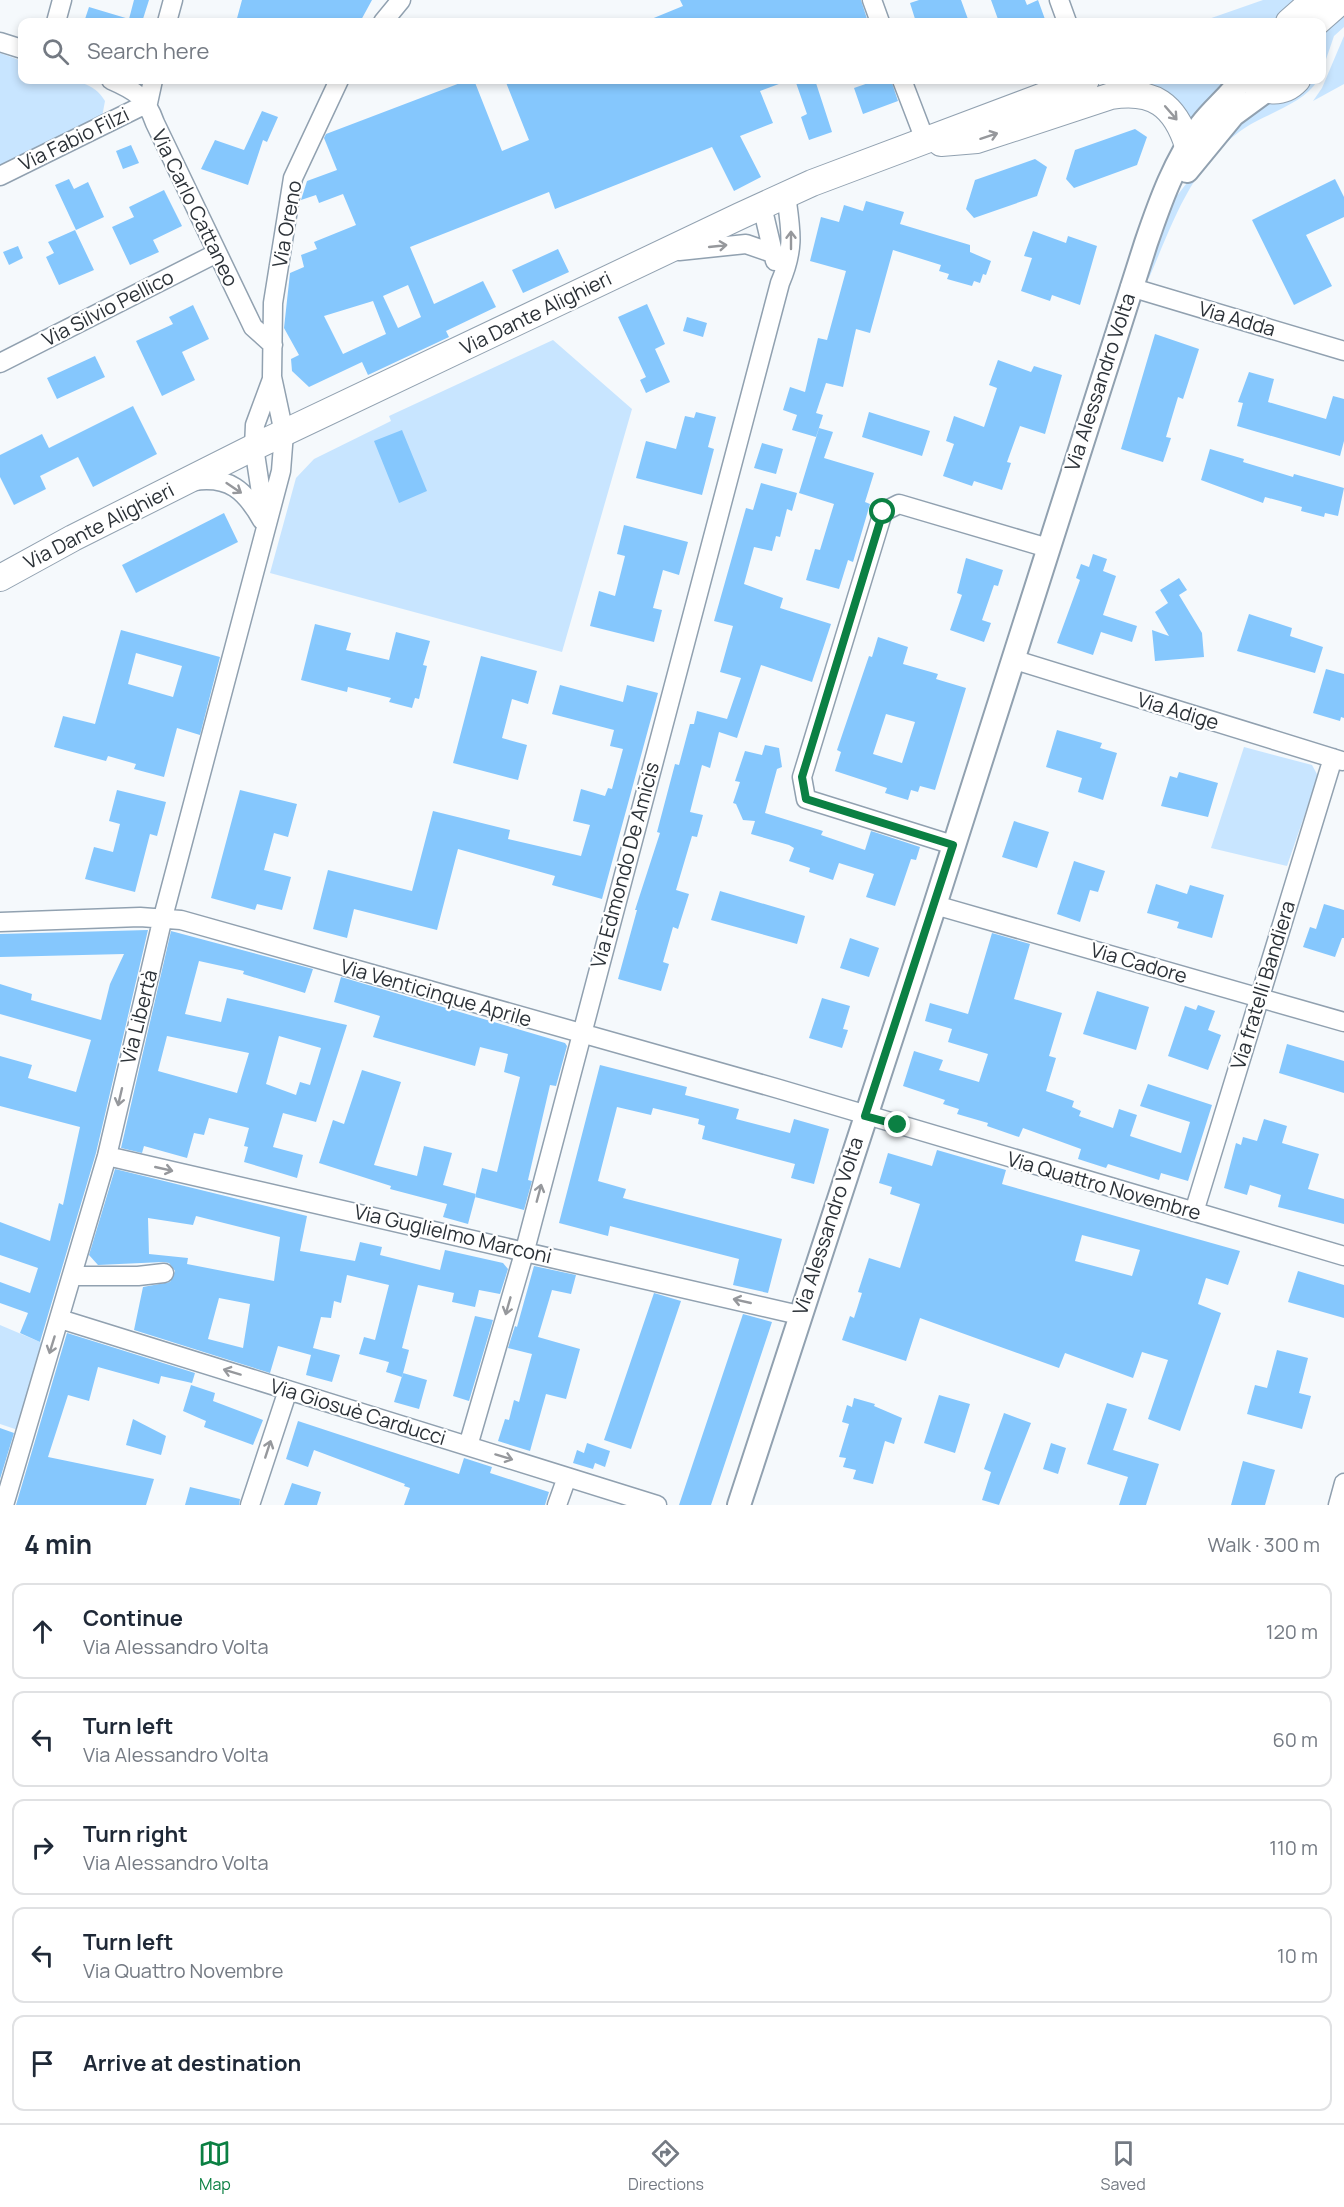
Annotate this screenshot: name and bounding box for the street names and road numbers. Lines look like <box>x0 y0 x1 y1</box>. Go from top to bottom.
street label: Via Fabio Filzi <box>14 100 133 177</box>
street label: Via Carlo Cattaneo <box>146 125 245 291</box>
street label: Via Oreno <box>266 178 307 270</box>
street label: Via Silvio Pellico <box>37 263 178 352</box>
street label: Via Dante Alighieri <box>456 264 616 361</box>
street label: Via Alessandro Volta <box>1058 289 1141 474</box>
street label: Via Adda <box>1195 295 1279 342</box>
street label: Via Dante Alighieri <box>19 476 178 575</box>
street label: Via Adige <box>1134 685 1222 736</box>
street label: Via Edmondo De Amicis <box>584 759 665 971</box>
street label: Via fratelli Bandiera <box>1224 897 1301 1073</box>
street label: Via Cadore <box>1088 936 1191 989</box>
street label: Via Venticinque Aprile <box>337 952 535 1033</box>
street label: Via Libertà <box>114 967 163 1067</box>
street label: Via Alessandro Volta <box>786 1133 869 1318</box>
street label: Via Quattro Novembre <box>1004 1145 1204 1226</box>
street label: Via Guglielmo Marconi <box>352 1198 554 1269</box>
street label: Via Giosuè Carducci <box>267 1372 449 1451</box>

